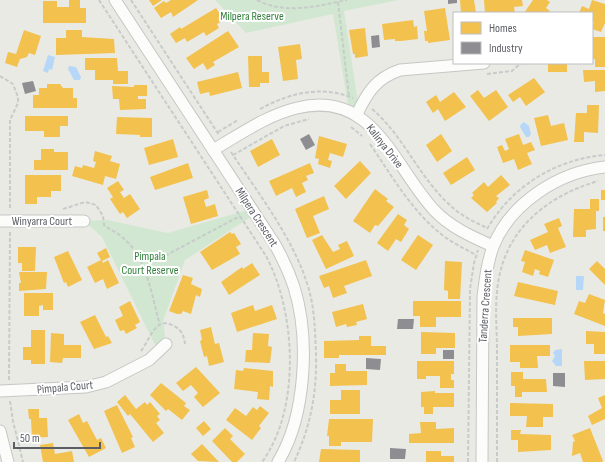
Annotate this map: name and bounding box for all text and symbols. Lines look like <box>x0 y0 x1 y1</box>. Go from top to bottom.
park label: Milpera Reserve <box>220 9 284 24</box>
legend <box>453 12 593 64</box>
text: Homes <box>489 21 517 36</box>
text: Industry <box>489 41 523 56</box>
street label: Kalinya Drive <box>363 121 407 171</box>
street label: Milpera Crescent <box>232 185 282 250</box>
street label: Winyarra Court <box>12 214 73 229</box>
park label: Pimpala Court Reserve <box>121 249 179 278</box>
street label: Tanderra Crescent <box>475 269 496 343</box>
street label: Pimpala Court <box>36 378 94 397</box>
scale bar <box>14 424 100 450</box>
text: 50 m <box>20 431 40 446</box>

